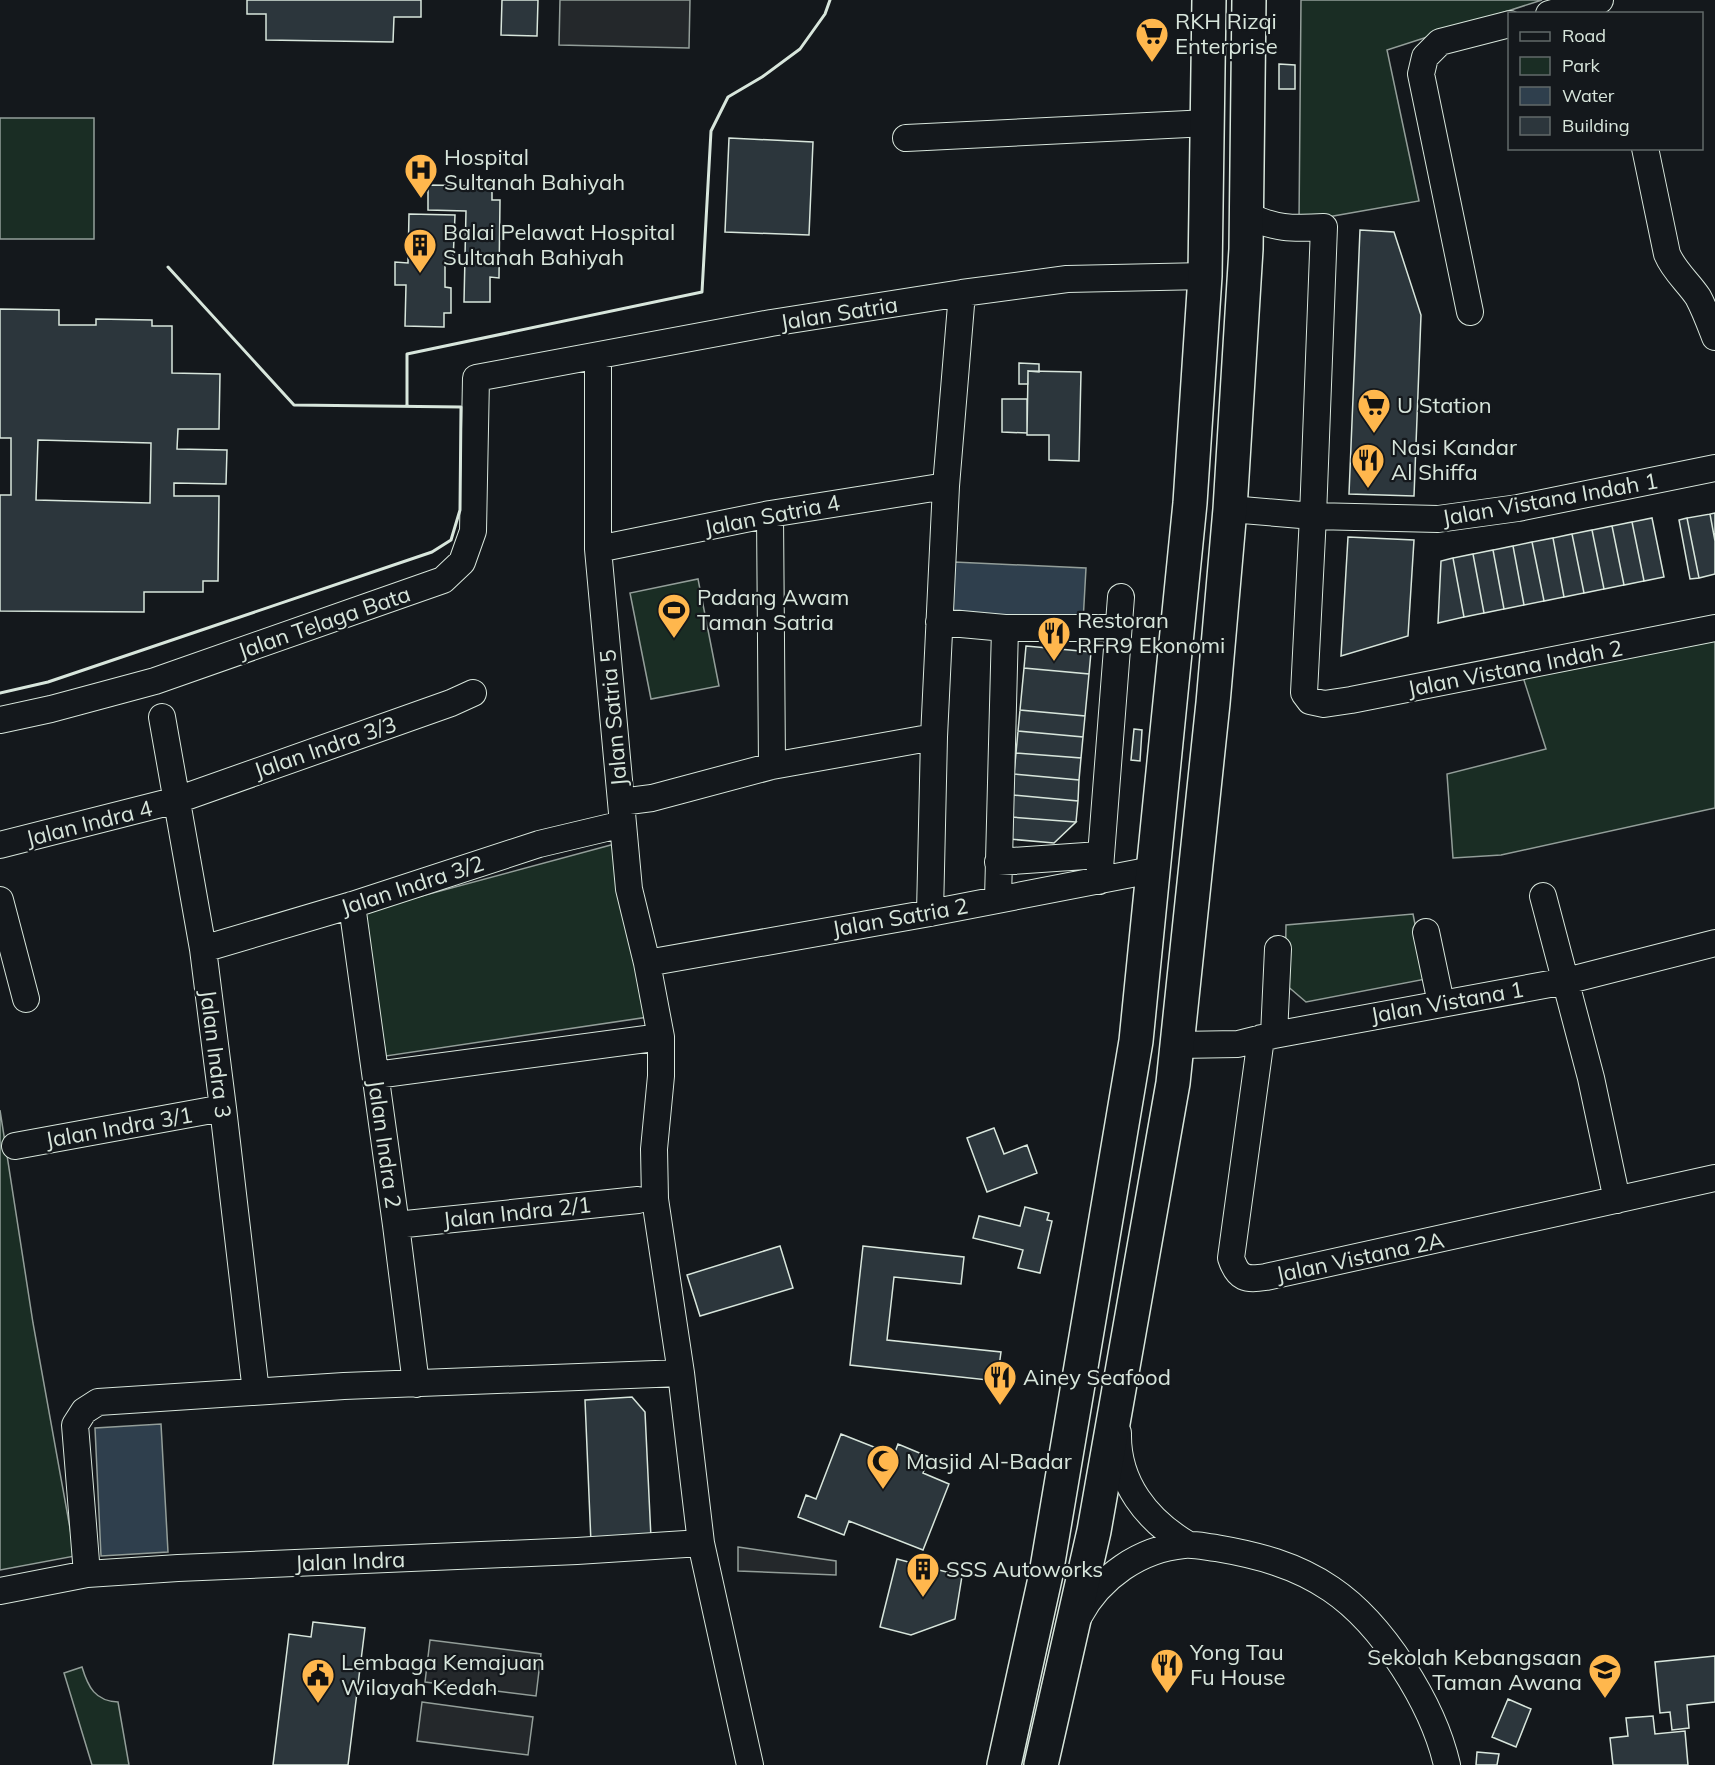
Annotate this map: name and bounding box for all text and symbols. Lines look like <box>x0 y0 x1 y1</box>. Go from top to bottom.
place label: RKH Rizqi Enterprise <box>1175 7 1278 60</box>
legend <box>1508 12 1703 150</box>
supermarket icon: RKH Rizqi Enterprise <box>1134 16 1170 63</box>
text: Road <box>1562 24 1606 47</box>
text: Park <box>1562 54 1601 77</box>
text: Water <box>1562 84 1615 107</box>
text: Building <box>1562 114 1630 137</box>
place label: Hospital Sultanah Bahiyah <box>444 143 625 196</box>
hospital icon: Hospital Sultanah Bahiyah <box>403 152 439 199</box>
place label: Balai Pelawat Hospital Sultanah Bahiyah <box>443 218 675 271</box>
building icon: Balai Pelawat Hospital Sultanah Bahiyah <box>402 227 438 274</box>
street label: Jalan Satria <box>778 290 900 336</box>
supermarket icon: U Station <box>1356 387 1392 434</box>
place label: U Station <box>1397 391 1492 419</box>
place label: Nasi Kandar Al Shiffa <box>1391 433 1517 486</box>
restaurant icon: Nasi Kandar Al Shiffa <box>1350 442 1386 489</box>
street label: Jalan Vistana Indah 1 <box>1440 466 1660 532</box>
street label: Jalan Satria 4 <box>702 488 842 542</box>
street label: Jalan Telaga Bata <box>234 579 414 665</box>
place label: Padang Awam Taman Satria <box>697 583 849 636</box>
sports icon: Padang Awam Taman Satria <box>656 592 692 639</box>
place label: Restoran RFR9 Ekonomi <box>1077 606 1225 659</box>
restaurant icon: Restoran RFR9 Ekonomi <box>1036 615 1072 662</box>
street label: Jalan Vistana Indah 2 <box>1405 633 1625 703</box>
street label: Jalan Satria 5 <box>593 648 633 788</box>
street label: Jalan Indra 3/3 <box>250 710 400 784</box>
street label: Jalan Indra 4 <box>23 794 155 852</box>
street label: Jalan Indra 3/2 <box>337 849 487 921</box>
street label: Jalan Satria 2 <box>830 891 970 943</box>
street label: Jalan Vistana 1 <box>1368 975 1526 1029</box>
street label: Jalan Indra 3 <box>194 988 238 1120</box>
street label: Jalan Indra 2 <box>362 1078 408 1210</box>
street label: Jalan Indra 3/1 <box>43 1100 195 1154</box>
street label: Jalan Indra 2/1 <box>442 1190 592 1234</box>
street label: Jalan Vistana 2A <box>1273 1226 1447 1288</box>
restaurant icon: Ainey Seafood <box>982 1359 1018 1406</box>
place label: Ainey Seafood <box>1023 1363 1171 1391</box>
mosque icon: Masjid Al-Badar <box>865 1443 901 1490</box>
place label: Masjid Al-Badar <box>906 1447 1072 1475</box>
street label: Jalan Indra <box>294 1545 406 1577</box>
building icon: SSS Autoworks <box>905 1551 941 1598</box>
place label: SSS Autoworks <box>946 1555 1103 1583</box>
place label: Yong Tau Fu House <box>1189 1638 1286 1691</box>
place label: Sekolah Kebangsaan Taman Awana <box>1367 1643 1582 1696</box>
restaurant icon: Yong Tau Fu House <box>1149 1647 1185 1694</box>
place label: Lembaga Kemajuan Wilayah Kedah <box>341 1648 545 1701</box>
school or university icon: Sekolah Kebangsaan Taman Awana <box>1587 1652 1623 1699</box>
public building icon: Lembaga Kemajuan Wilayah Kedah <box>300 1657 336 1704</box>

